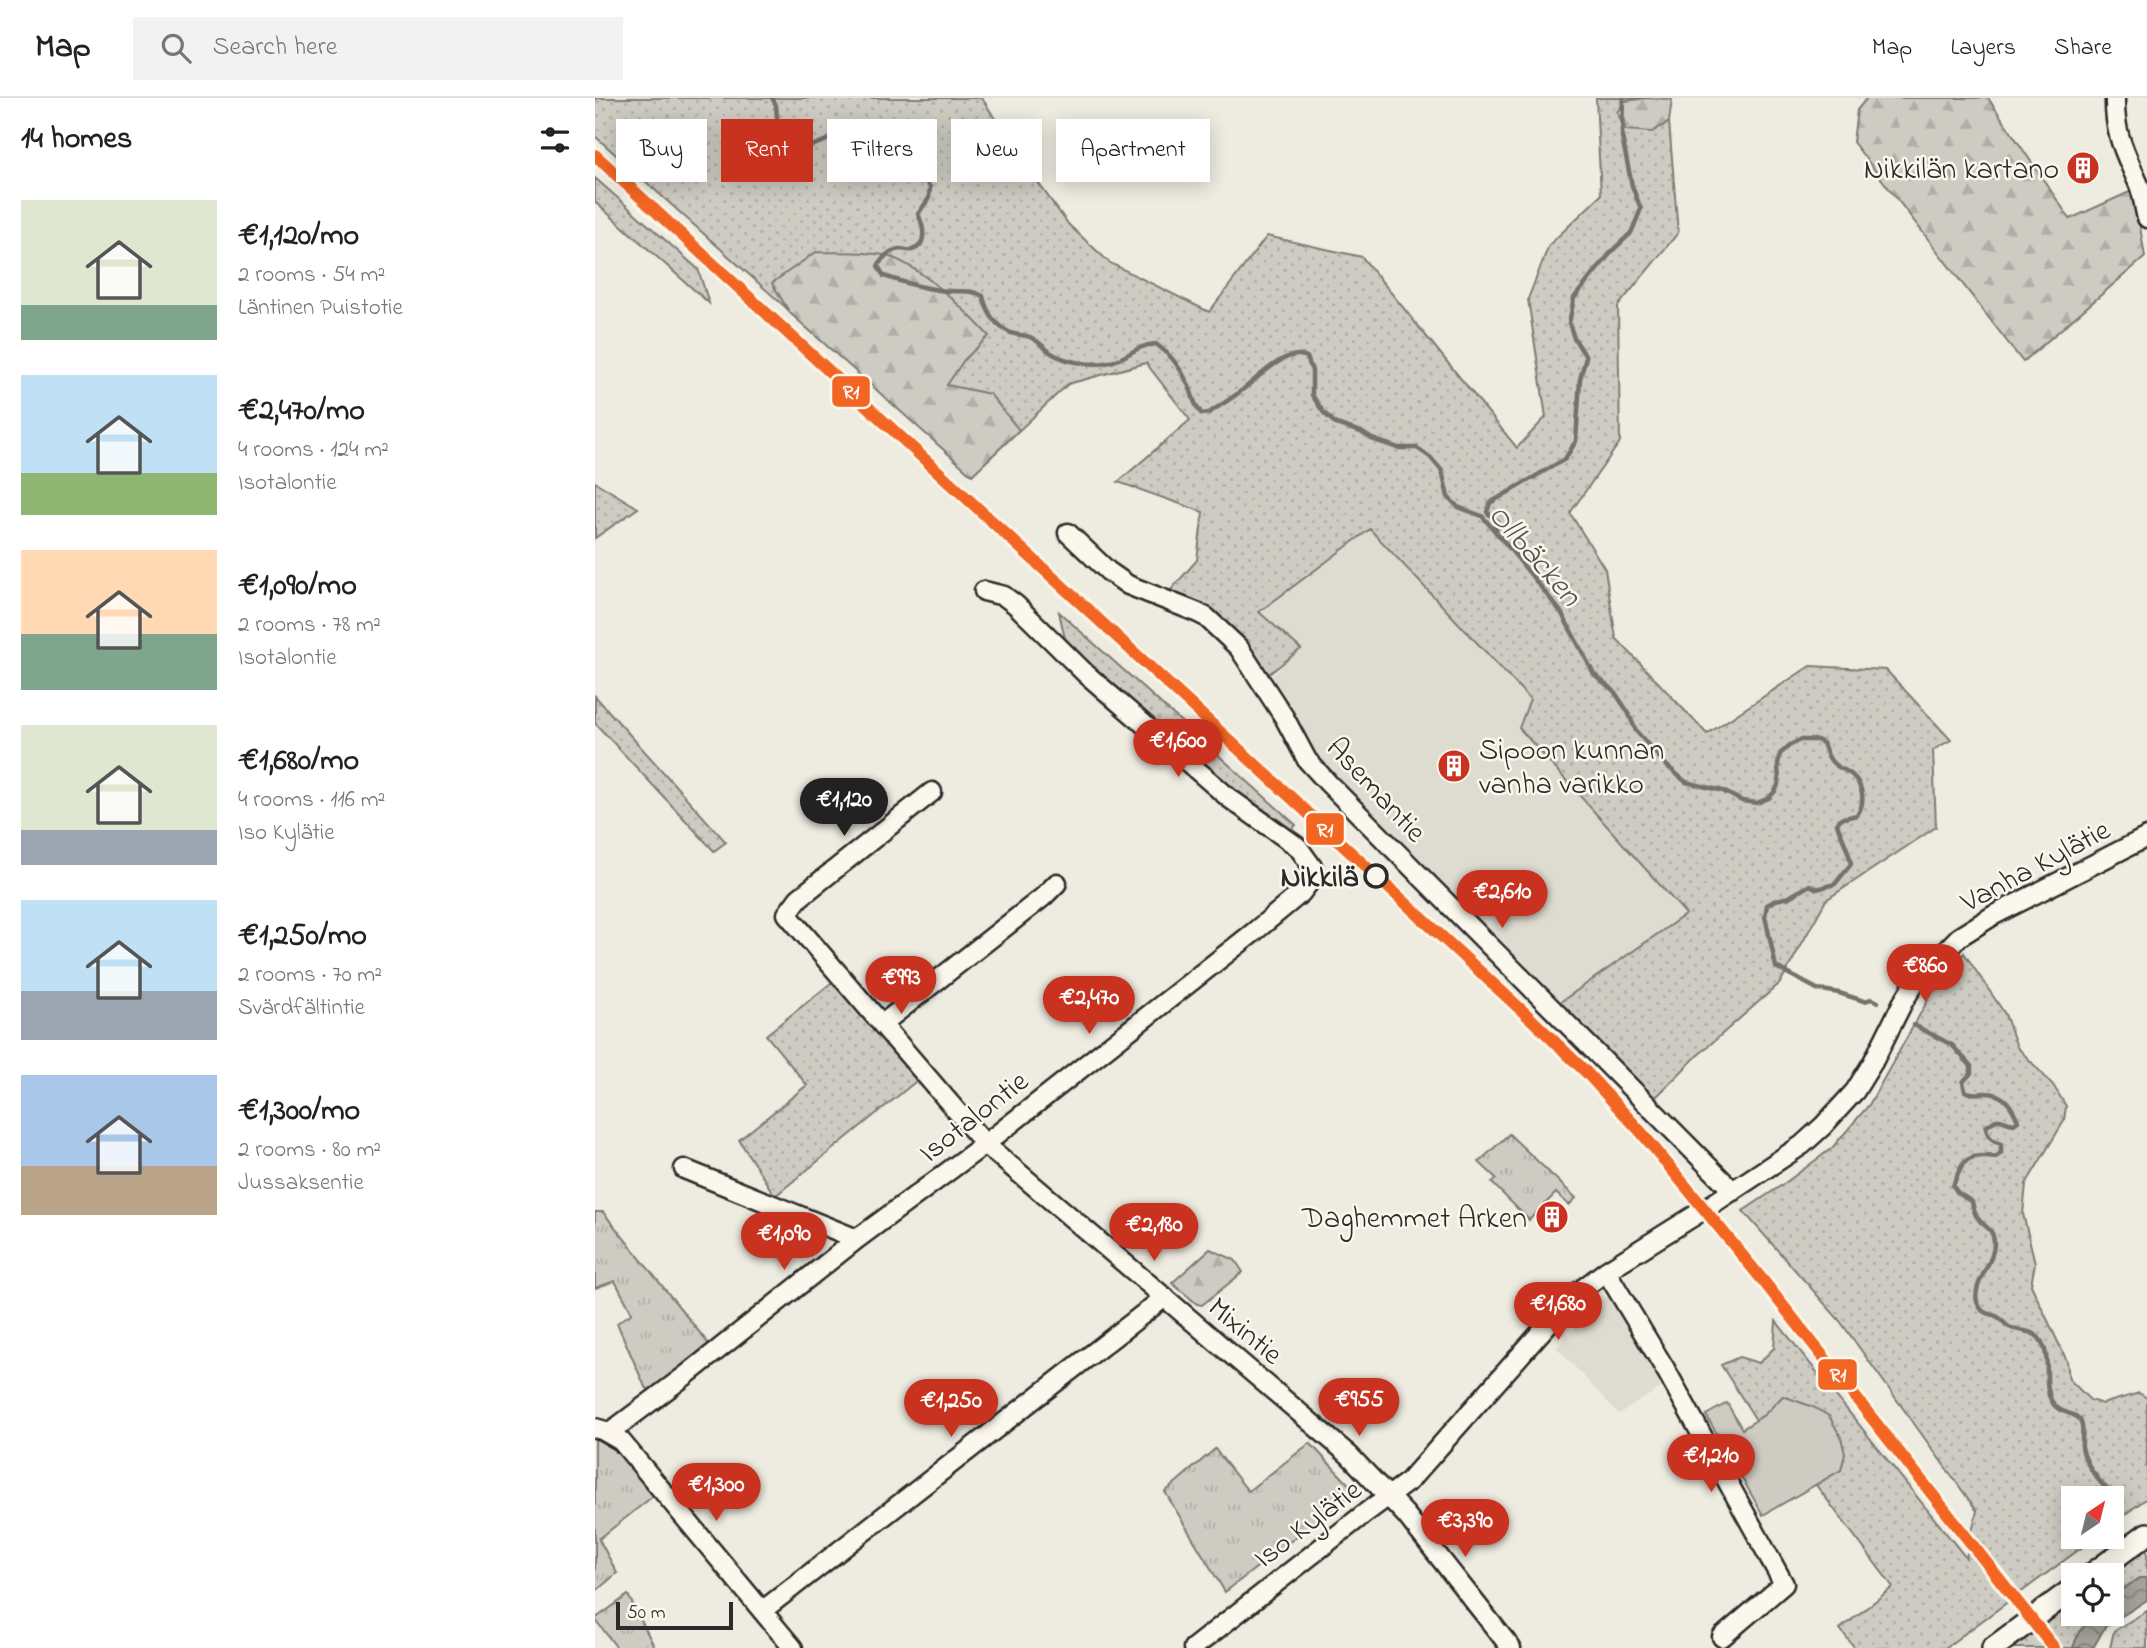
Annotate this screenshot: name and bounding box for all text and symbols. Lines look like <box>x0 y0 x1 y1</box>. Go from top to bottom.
search box <box>133 17 623 80</box>
text: Map <box>35 24 91 72</box>
icon: search <box>157 29 195 67</box>
text: Search here <box>213 29 337 67</box>
text: Map <box>1872 31 1912 66</box>
text: Layers <box>1950 31 2016 66</box>
text: Share <box>2054 31 2112 66</box>
text: 14 homes <box>21 118 132 162</box>
chip: Buy <box>616 119 707 182</box>
chip: Rent <box>721 119 813 182</box>
chip: Filters <box>827 119 937 182</box>
chip: New <box>951 119 1042 182</box>
chip: Apartment <box>1056 119 1210 182</box>
icon: filters <box>536 121 574 159</box>
place label: Nikkilän kartano <box>1864 149 2059 193</box>
building icon: Nikkilän kartano <box>2064 149 2102 187</box>
text: €1,120/mo <box>238 215 359 259</box>
icon: home <box>77 228 161 312</box>
text: 2 rooms · 54 m² <box>238 259 385 292</box>
text: Läntinen Puistotie <box>238 292 403 325</box>
line badge: R1 <box>831 375 871 408</box>
text: R1 <box>843 380 859 407</box>
text: €2,470/mo <box>238 390 365 434</box>
icon: home <box>77 403 161 487</box>
text: 4 rooms · 124 m² <box>238 434 389 467</box>
text: Isotalontie <box>238 467 337 500</box>
water label: Ollbäcken <box>1475 494 1592 619</box>
text: €1,090/mo <box>238 565 357 609</box>
icon: home <box>77 578 161 662</box>
text: 2 rooms · 78 m² <box>238 609 381 642</box>
text: Isotalontie <box>238 642 337 675</box>
pin: €1,600 <box>1121 720 1235 779</box>
text: €1,600 <box>1149 725 1207 758</box>
street label: Asemantie <box>1314 728 1436 854</box>
place label: Sipoon kunnan vanha varikko <box>1479 730 1664 808</box>
text: €1,680/mo <box>238 740 359 784</box>
building icon: Sipoon kunnan vanha varikko <box>1435 747 1473 785</box>
icon: home <box>77 753 161 837</box>
pin: €1,120 <box>787 778 901 838</box>
text: 4 rooms · 116 m² <box>238 784 385 817</box>
text: €1,120 <box>816 784 872 817</box>
street label: Vanha Kylätie <box>1953 810 2119 926</box>
line badge: R1 <box>1305 812 1345 846</box>
text: Iso Kylätie <box>238 817 334 850</box>
text: R1 <box>1317 818 1333 845</box>
place label: Nikkilä <box>1280 857 1359 901</box>
marker: Nikkilä <box>1364 864 1388 888</box>
pin: €2,610 <box>1445 870 1559 930</box>
text: €2,610 <box>1473 876 1531 909</box>
text: €1,250/mo <box>238 915 367 959</box>
icon: home <box>77 928 161 1012</box>
pin: €860 <box>1884 944 1966 1004</box>
text: €860 <box>1903 950 1947 983</box>
pin: €993 <box>860 956 942 1016</box>
text: 2 rooms · 70 m² <box>238 959 382 992</box>
text: €993 <box>881 962 921 995</box>
pin: €2,470 <box>1032 976 1146 1036</box>
text: €2,470 <box>1059 982 1119 1015</box>
text: Svärdfältintie <box>238 992 365 1025</box>
street label: Isotalontie <box>911 1061 1039 1175</box>
text: €1,300/mo <box>238 1090 360 1134</box>
icon: home <box>77 1103 161 1187</box>
text: 2 rooms · 80 m² <box>238 1134 381 1167</box>
text: Jussaksentie <box>238 1167 364 1200</box>
place label: Daghemmet Arken <box>1301 1198 1527 1242</box>
building icon: Daghemmet Arken <box>1533 1198 1571 1236</box>
pin: €2,180 <box>1097 1204 1211 1263</box>
text: €2,180 <box>1125 1209 1183 1242</box>
pin: €1,090 <box>727 1212 841 1272</box>
text: €1,090 <box>757 1218 811 1251</box>
pin: €1,680 <box>1501 1282 1615 1342</box>
street label: Mixintie <box>1197 1288 1292 1377</box>
text: €1,680 <box>1530 1288 1586 1321</box>
line badge: R1 <box>1817 1358 1858 1391</box>
text: R1 <box>1830 1363 1846 1390</box>
pin: €955 <box>1318 1378 1400 1438</box>
pin: €1,250 <box>894 1380 1008 1439</box>
text: €955 <box>1334 1384 1384 1417</box>
text: €1,250 <box>920 1385 982 1418</box>
pin: €1,210 <box>1654 1434 1768 1494</box>
text: €1,210 <box>1683 1440 1739 1473</box>
pin: €1,300 <box>659 1464 773 1523</box>
text: €1,300 <box>688 1469 744 1502</box>
street label: Iso Kylätie <box>1245 1470 1373 1581</box>
north arrow <box>2061 1486 2125 1549</box>
map controls <box>2061 1486 2124 1626</box>
pin: €3,390 <box>1408 1500 1522 1559</box>
text: €3,390 <box>1437 1505 1493 1538</box>
button: locate <box>2061 1563 2124 1626</box>
scale bar <box>616 1599 733 1631</box>
text: 50 m <box>627 1600 666 1627</box>

